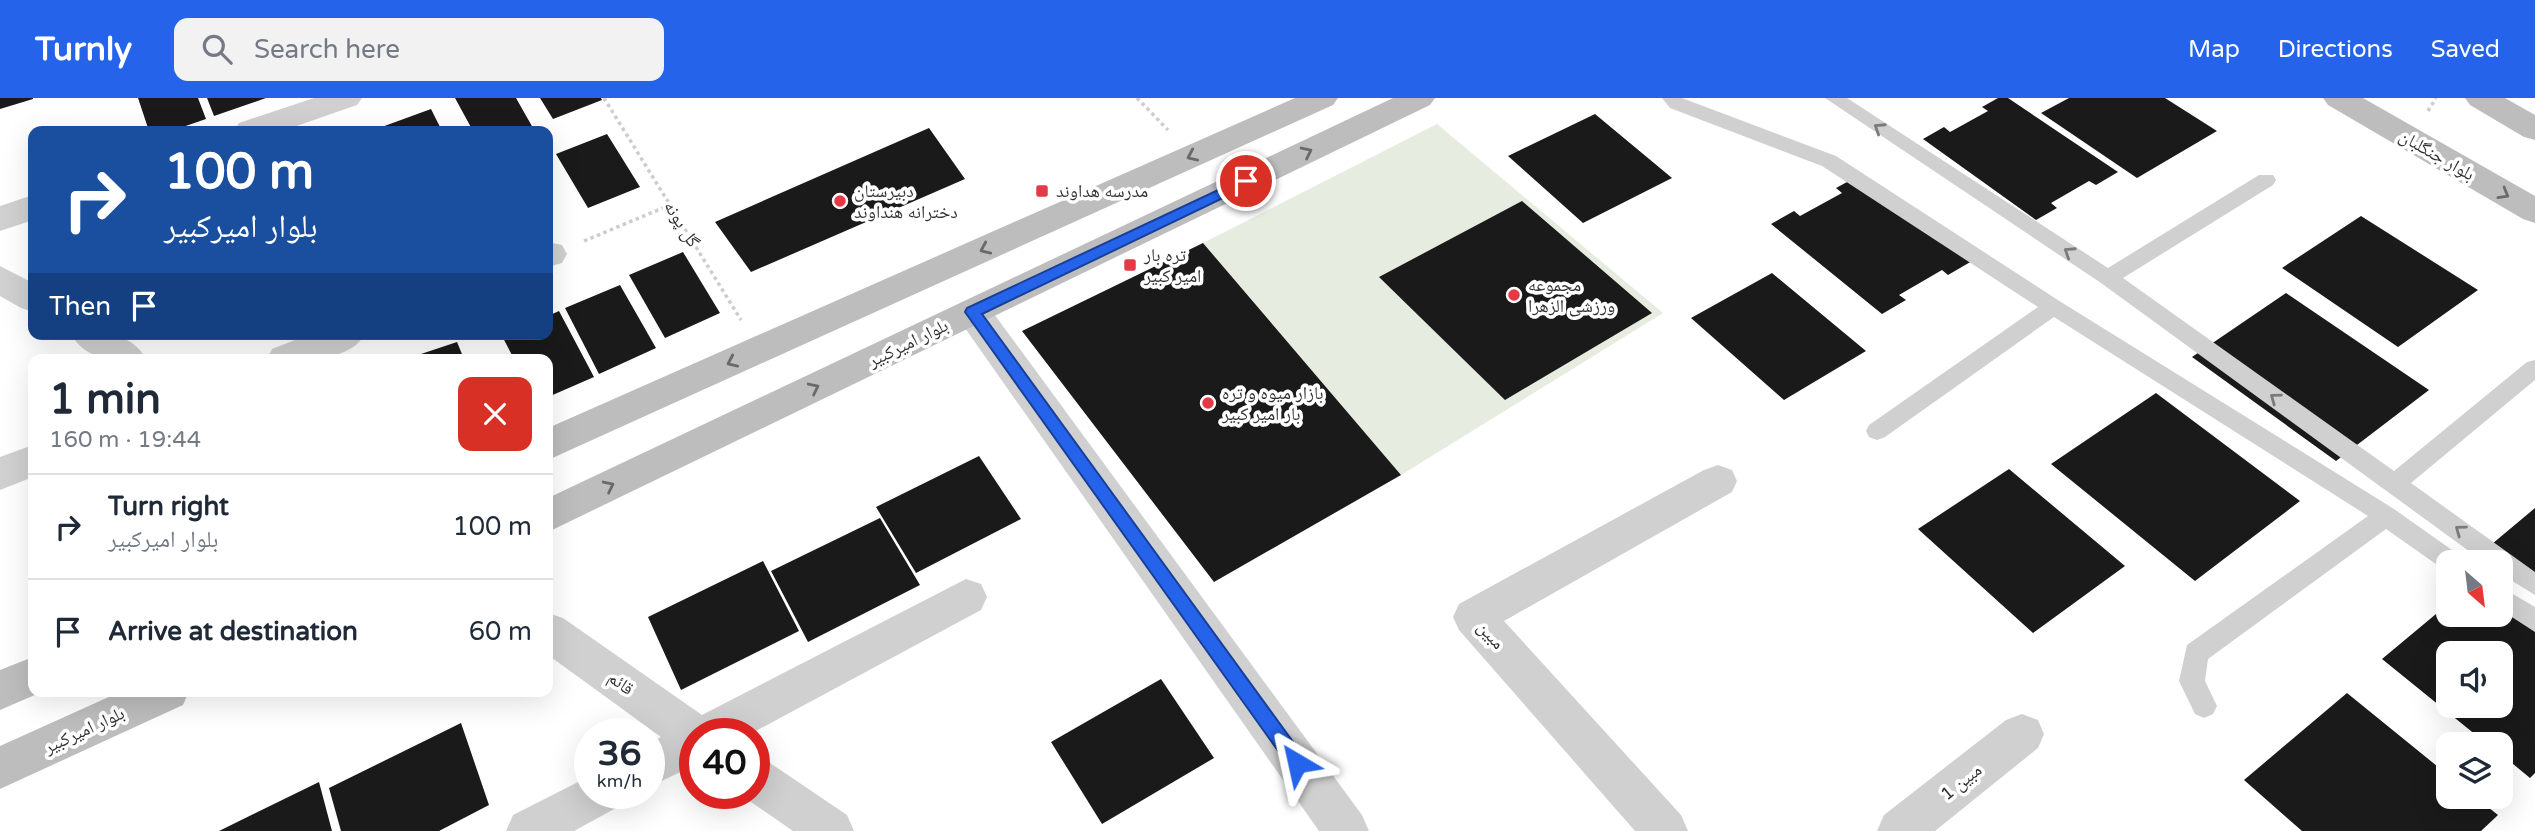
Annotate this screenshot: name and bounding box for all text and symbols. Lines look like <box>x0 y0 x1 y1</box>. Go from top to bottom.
search box <box>174 18 664 81</box>
text: Turnly <box>35 30 132 69</box>
icon: search <box>198 30 236 68</box>
text: Search here <box>254 34 400 65</box>
text: Map <box>2188 35 2240 64</box>
text: Directions <box>2278 35 2393 64</box>
text: Saved <box>2431 35 2500 64</box>
one-way arrow <box>1874 123 1887 136</box>
street label: بلوار جنگلبان <box>2395 125 2479 185</box>
text: 100 m <box>164 143 314 202</box>
one-way arrow <box>1300 146 1312 160</box>
one-way arrow <box>1187 148 1200 162</box>
pin <box>1216 151 1276 211</box>
icon: right <box>49 154 140 245</box>
icon: arrive <box>1227 162 1265 200</box>
place label: دبیرستان دخترانه هنداوند <box>854 180 958 223</box>
place label: مدرسه هداوند <box>1056 180 1148 202</box>
marker: مدرسه هداوند <box>1034 183 1050 199</box>
one-way arrow <box>2497 186 2509 199</box>
marker: دبیرستان دخترانه هنداوند <box>832 193 848 209</box>
street label: گل پونه <box>659 197 705 252</box>
text: بلوار امیرکبیر <box>164 208 318 246</box>
one-way arrow <box>980 241 992 255</box>
place label: تره بار امیر کبیر <box>1143 244 1201 287</box>
one-way arrow <box>2064 248 2077 261</box>
marker: تره بار امیر کبیر <box>1122 257 1138 273</box>
place label: مجموعه ورزشی الزهرا <box>1528 274 1615 317</box>
icon: arrive <box>125 287 163 325</box>
marker: مجموعه ورزشی الزهرا <box>1506 287 1522 303</box>
text: Then <box>49 291 111 322</box>
street label: بلوار امیرکبیر <box>863 314 952 372</box>
one-way arrow <box>727 354 740 368</box>
text: 1 min <box>49 374 161 425</box>
button: close <box>458 377 532 451</box>
one-way arrow <box>807 382 820 396</box>
place label: بازار میوه و تره بار امیر کبیر <box>1221 382 1323 425</box>
one-way arrow <box>2270 394 2283 406</box>
marker: بازار میوه و تره بار امیر کبیر <box>1200 395 1216 411</box>
text: 160 m · 19:44 <box>49 426 201 454</box>
one-way arrow <box>602 480 614 494</box>
text: Turn right <box>108 491 229 522</box>
icon: right <box>49 508 87 546</box>
text: 100 m <box>452 511 532 542</box>
text: بلوار امیرکبیر <box>108 526 218 554</box>
one-way arrow <box>2455 526 2468 539</box>
north arrow <box>2436 550 2513 626</box>
map controls <box>2436 550 2513 809</box>
icon: arrive <box>49 613 87 651</box>
text: Arrive at destination <box>108 616 358 647</box>
text: 60 m <box>469 616 532 647</box>
street label: مبین <box>1473 616 1509 654</box>
button: sound <box>2436 641 2513 718</box>
street label: قائم <box>603 666 638 701</box>
street label: بلوار امیرکبیر <box>39 702 128 759</box>
speed limit sign: 40 <box>679 718 770 809</box>
position arrow <box>1260 726 1334 800</box>
button: layers <box>2436 732 2513 809</box>
text: 36 <box>598 733 641 775</box>
street label: مبین 1 <box>1936 759 1986 805</box>
text: km/h <box>597 770 642 792</box>

